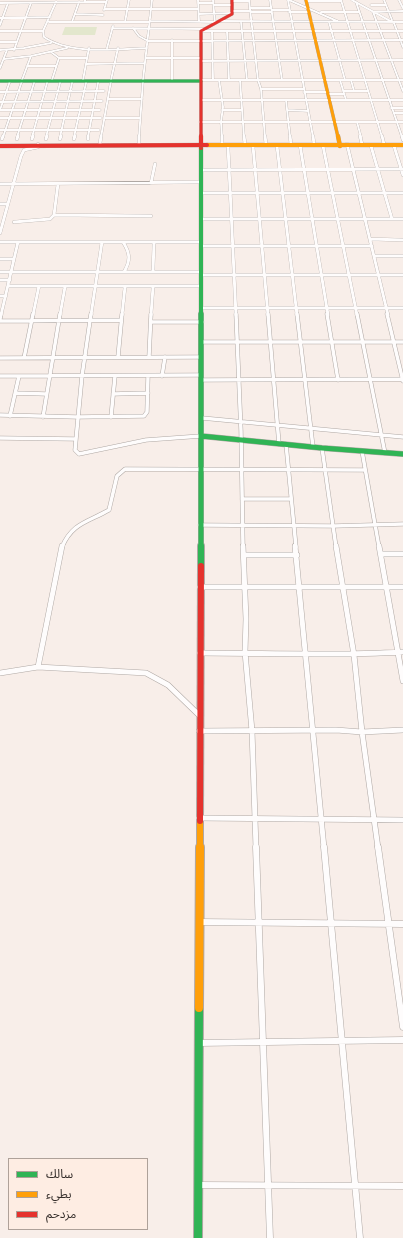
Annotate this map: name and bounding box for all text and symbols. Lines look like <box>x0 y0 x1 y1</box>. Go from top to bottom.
legend <box>8 1158 148 1230</box>
text: سالك <box>46 1166 73 1181</box>
text: بطيء <box>46 1186 72 1201</box>
text: مزدحم <box>46 1206 76 1221</box>

